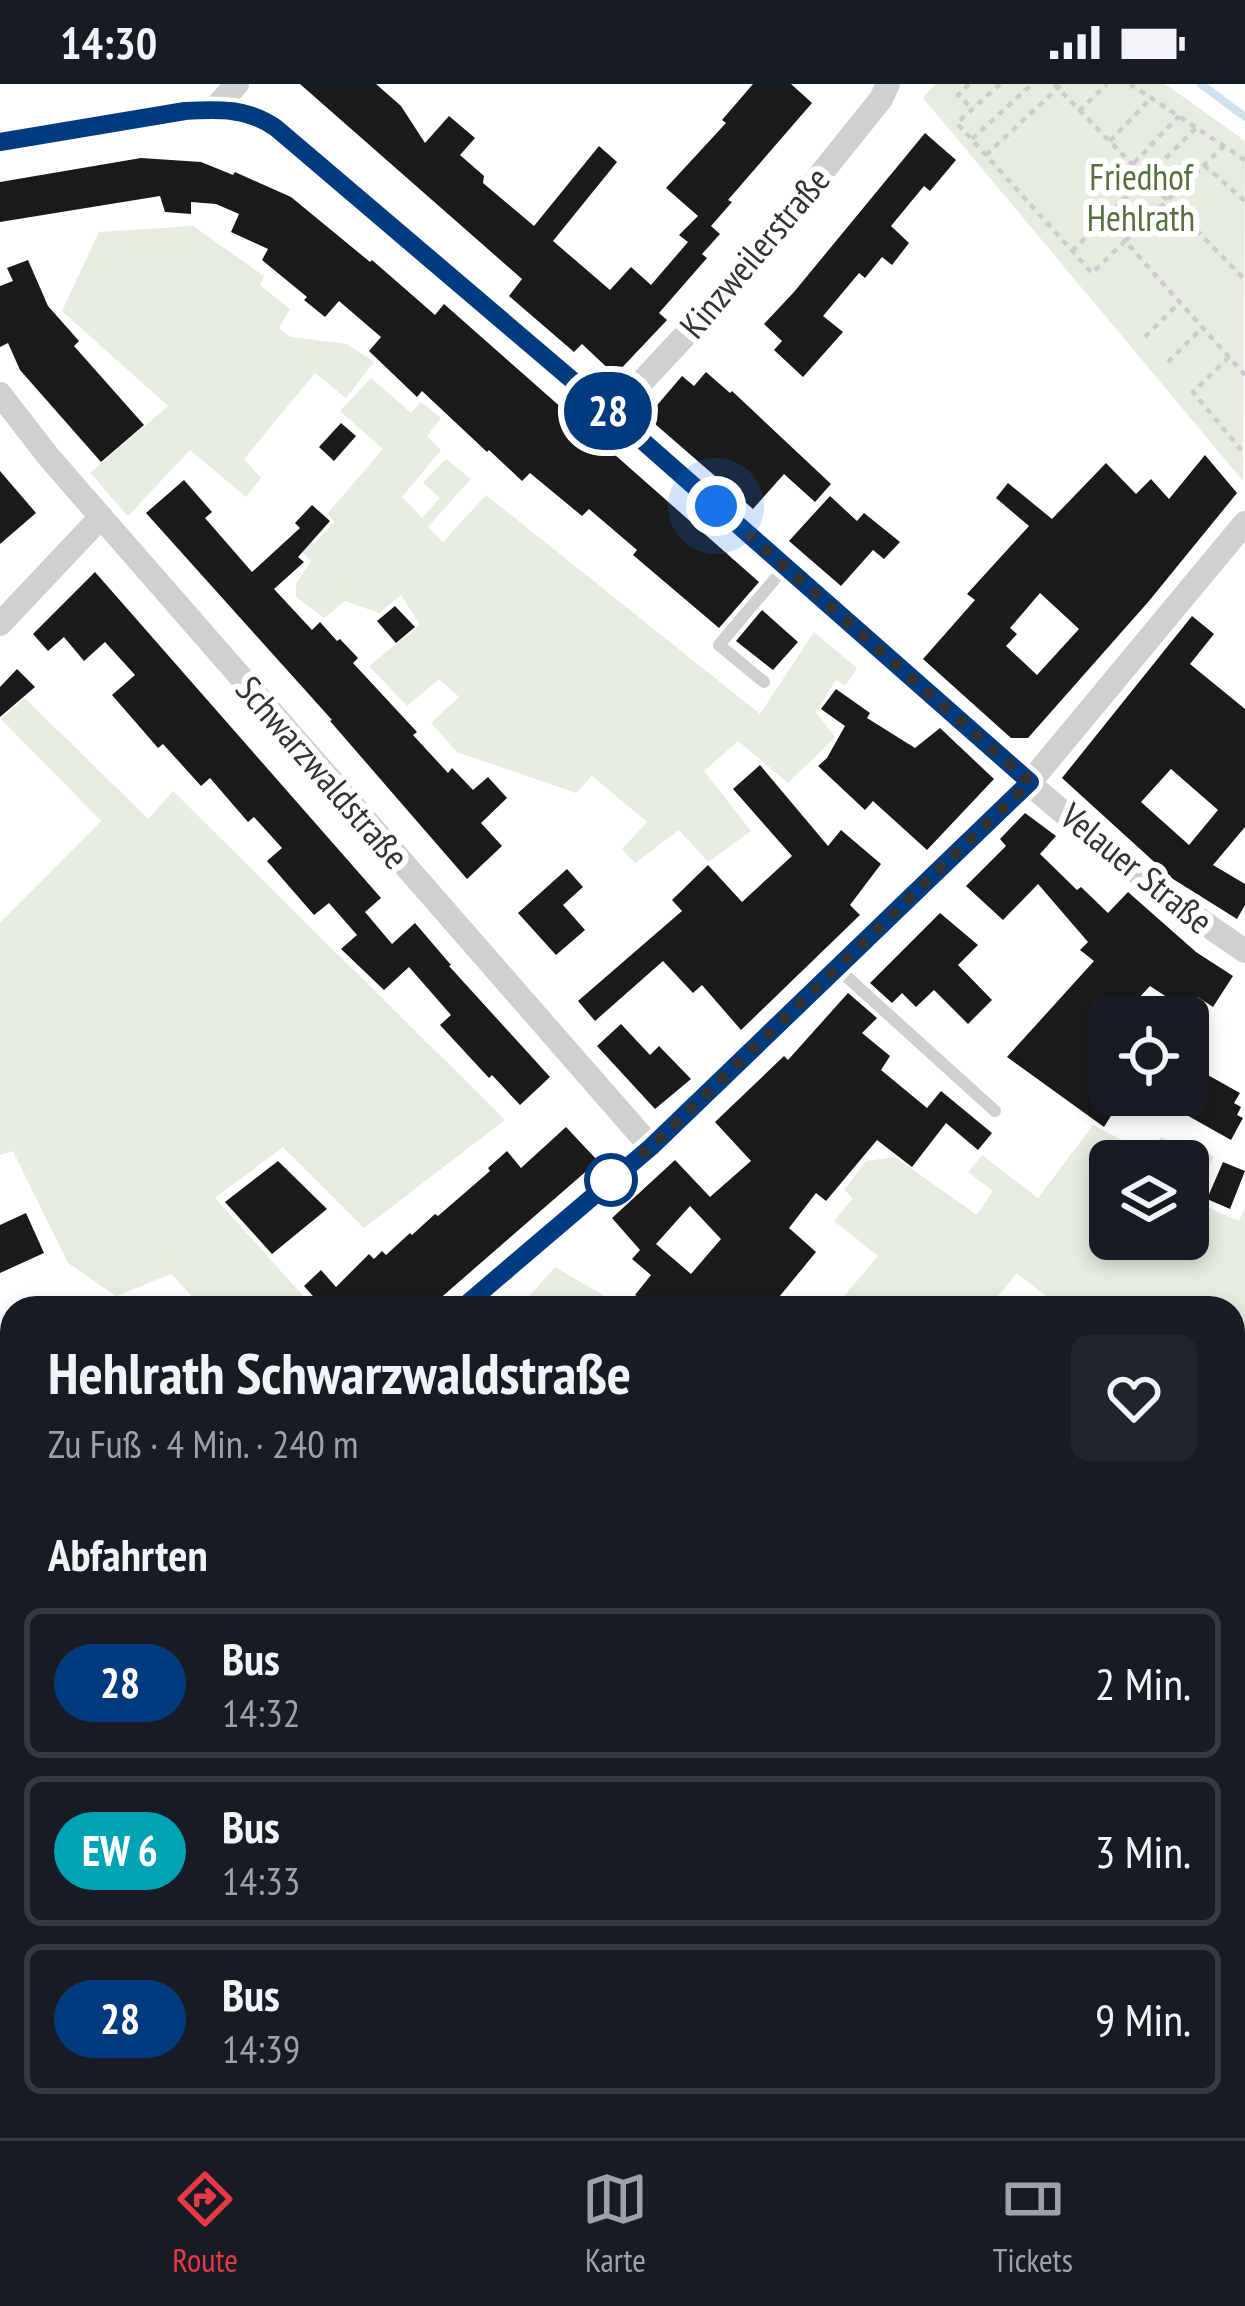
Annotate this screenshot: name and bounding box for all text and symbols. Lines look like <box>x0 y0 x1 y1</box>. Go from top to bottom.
text: 14:30 <box>60 13 157 71</box>
park label: Friedhof Hehlrath <box>1087 153 1195 241</box>
street label: Kinzweilerstraße <box>669 157 839 347</box>
line badge: 28 <box>554 372 662 450</box>
text: 28 <box>588 383 628 438</box>
your location <box>686 476 746 536</box>
street label: Schwarzwaldstraße <box>226 666 420 878</box>
street label: Velauer Straße <box>1050 792 1223 944</box>
map controls <box>1089 996 1209 1260</box>
button: locate <box>1089 996 1209 1116</box>
button: layers <box>1089 1140 1209 1260</box>
unlabelled marker <box>586 1155 636 1205</box>
button: heart <box>1071 1335 1197 1461</box>
text: Hehlrath Schwarzwaldstraße <box>48 1336 631 1410</box>
text: Zu Fuß · 4 Min. · 240 m <box>48 1418 358 1469</box>
text: Abfahrten <box>48 1525 208 1583</box>
text: Bus <box>222 1629 280 1687</box>
text: 2 Min. <box>1095 1654 1191 1712</box>
text: 28 <box>100 1655 140 1710</box>
text: 14:32 <box>222 1687 300 1738</box>
text: Bus <box>222 1797 280 1855</box>
text: 3 Min. <box>1095 1822 1191 1880</box>
text: EW 6 <box>82 1823 158 1878</box>
text: 14:33 <box>222 1855 300 1906</box>
text: Bus <box>222 1965 280 2023</box>
text: 9 Min. <box>1095 1990 1191 2048</box>
text: 28 <box>100 1991 140 2046</box>
text: 14:39 <box>222 2023 300 2074</box>
tab: Route <box>172 2166 238 2281</box>
tab: Karte <box>582 2166 648 2281</box>
tab: Tickets <box>993 2166 1073 2281</box>

